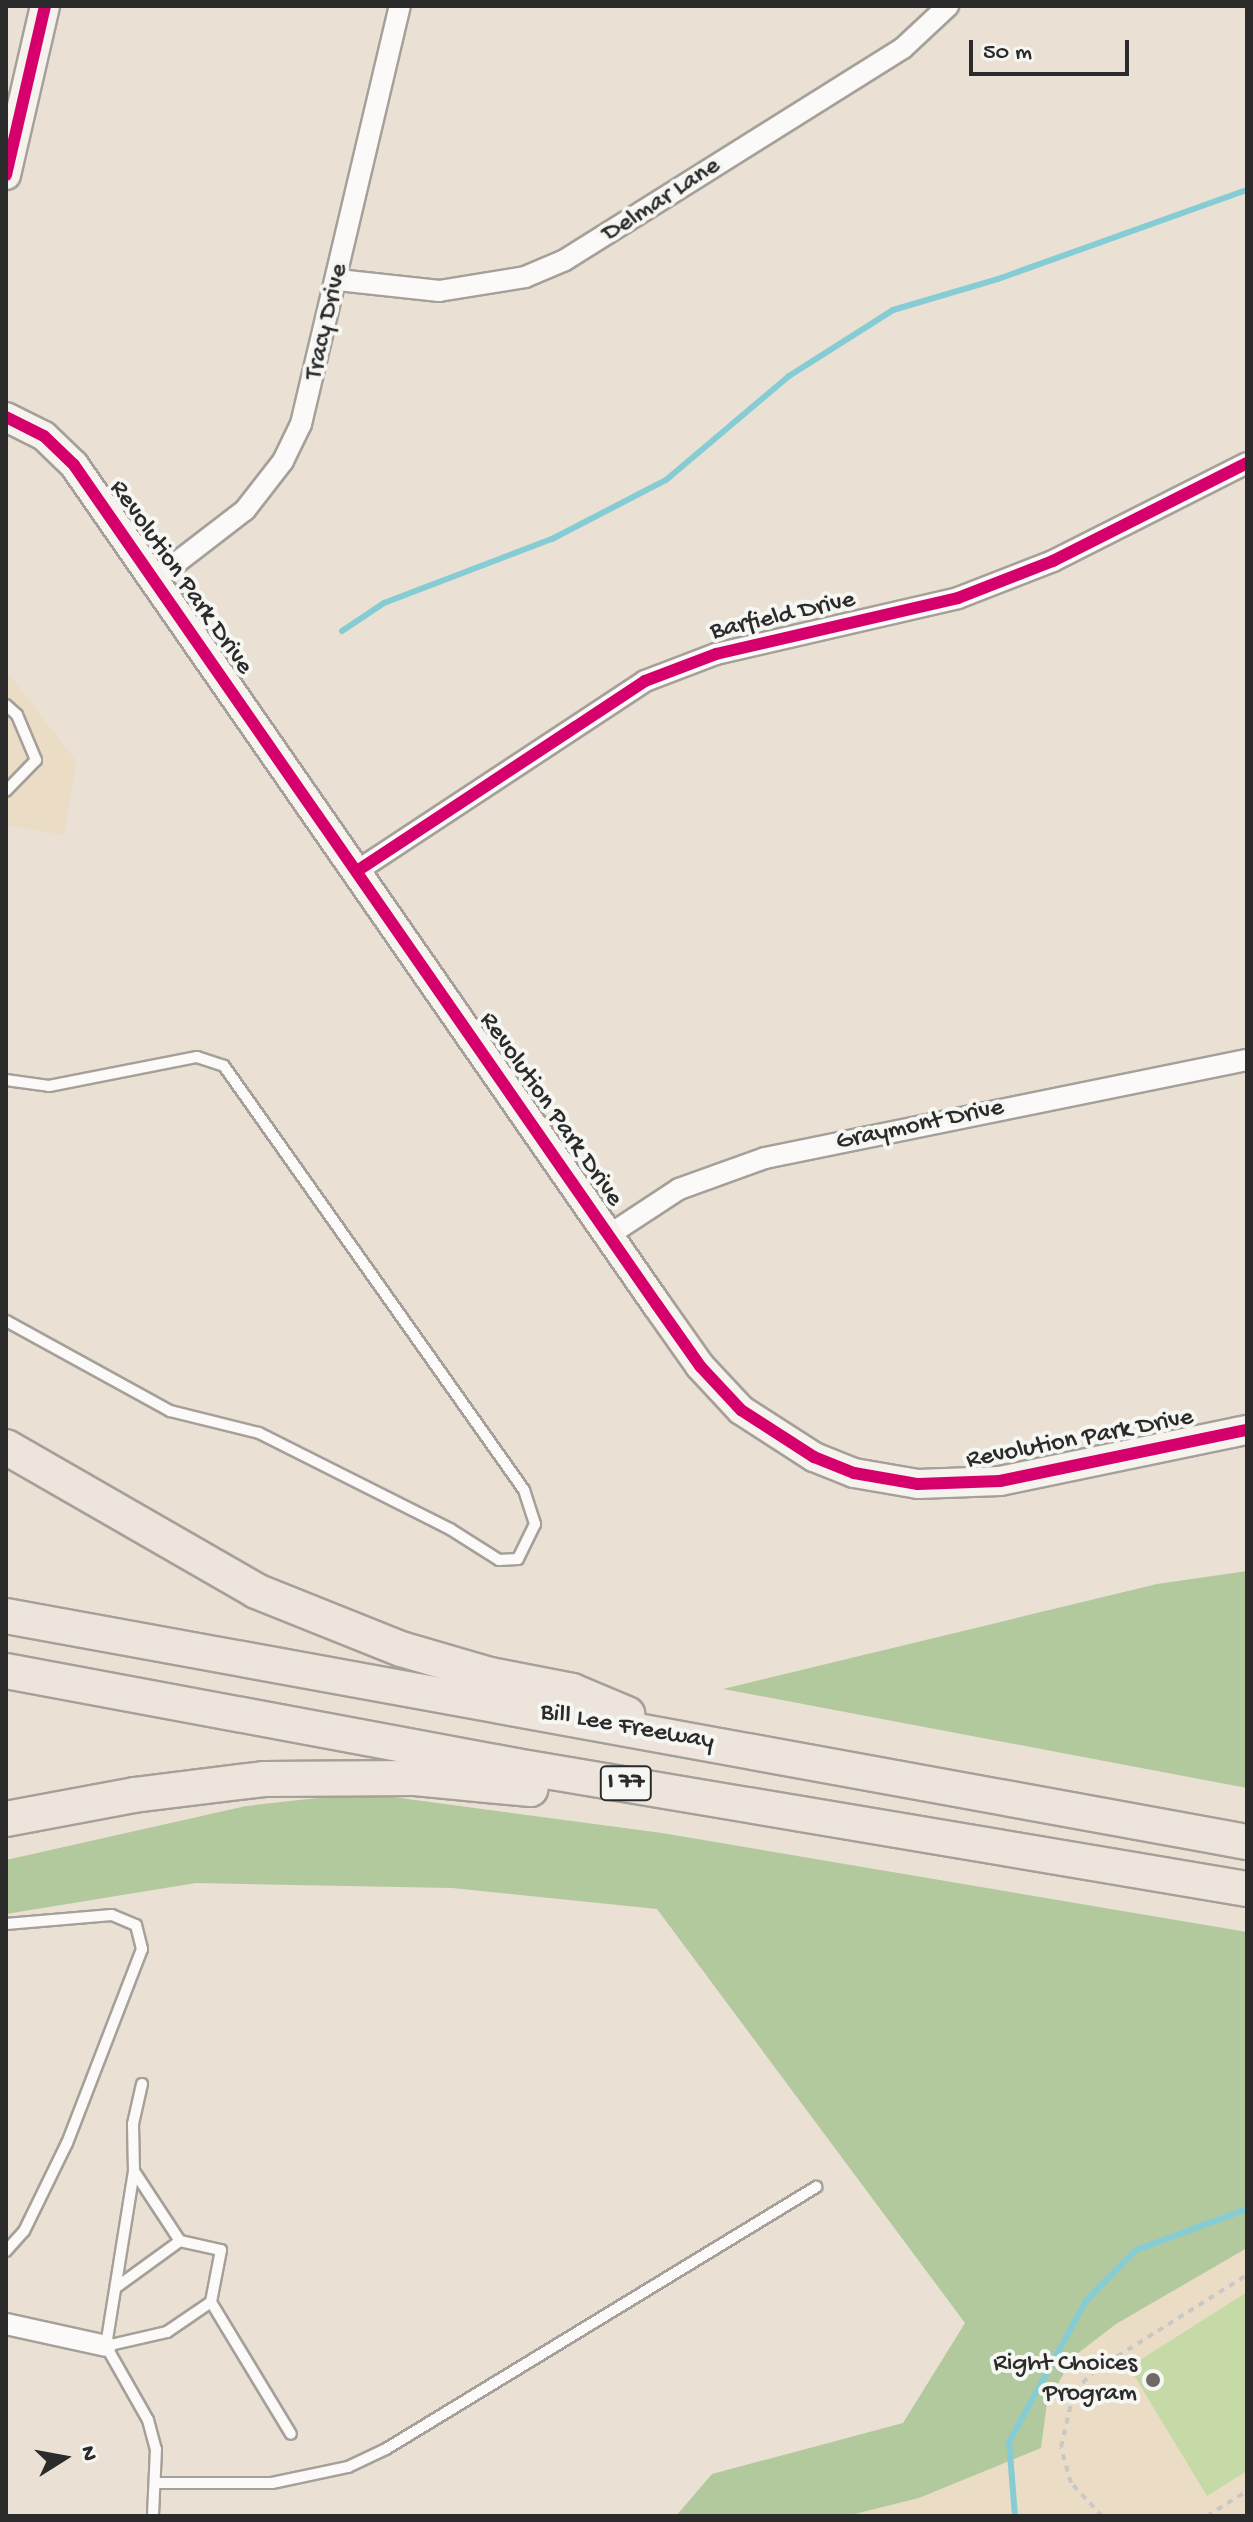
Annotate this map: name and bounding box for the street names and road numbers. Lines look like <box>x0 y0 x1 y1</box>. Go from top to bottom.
street label: Delmar Lane <box>597 151 727 251</box>
street label: Tracy Drive <box>300 261 356 383</box>
street label: Revolution Park Drive <box>101 475 259 681</box>
street label: Barfield Drive <box>708 585 858 649</box>
street label: Revolution Park Drive <box>471 1007 629 1213</box>
street label: Graymont Drive <box>833 1093 1007 1159</box>
street label: Revolution Park Drive <box>964 1403 1196 1477</box>
street label: Bill Lee Freeway <box>538 1697 716 1759</box>
road number: I 77 <box>598 1763 654 1803</box>

